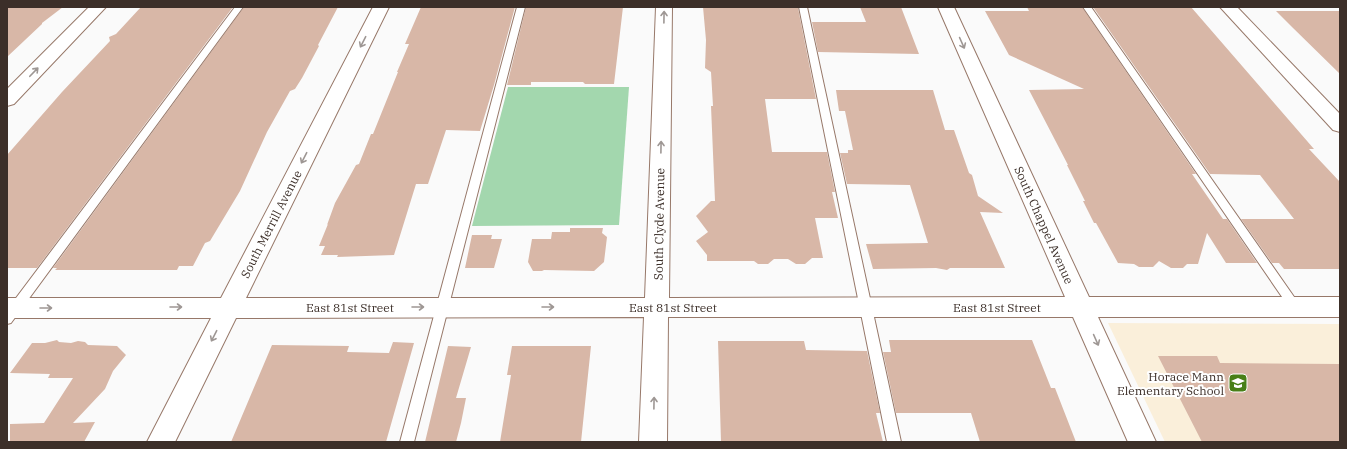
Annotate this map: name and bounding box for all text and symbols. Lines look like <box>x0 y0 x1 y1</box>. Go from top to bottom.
one-way arrow <box>660 11 668 24</box>
one-way arrow <box>359 36 366 48</box>
one-way arrow <box>959 36 966 48</box>
one-way arrow <box>29 67 39 77</box>
one-way arrow <box>657 141 664 154</box>
one-way arrow <box>300 152 308 164</box>
street label: South Chappel Avenue <box>1011 164 1077 286</box>
street label: South Merrill Avenue <box>237 167 305 281</box>
street label: South Clyde Avenue <box>651 168 667 280</box>
street label: East 81st Street <box>306 300 394 315</box>
street label: East 81st Street <box>629 300 717 315</box>
street label: East 81st Street <box>953 300 1041 315</box>
one-way arrow <box>169 303 182 311</box>
one-way arrow <box>411 303 424 311</box>
one-way arrow <box>541 303 554 311</box>
one-way arrow <box>39 304 52 312</box>
one-way arrow <box>210 330 217 342</box>
one-way arrow <box>1093 333 1100 345</box>
place label: Horace Mann Elementary School <box>1117 369 1224 398</box>
school or university icon: Horace Mann Elementary School <box>1227 372 1249 394</box>
one-way arrow <box>651 397 658 410</box>

